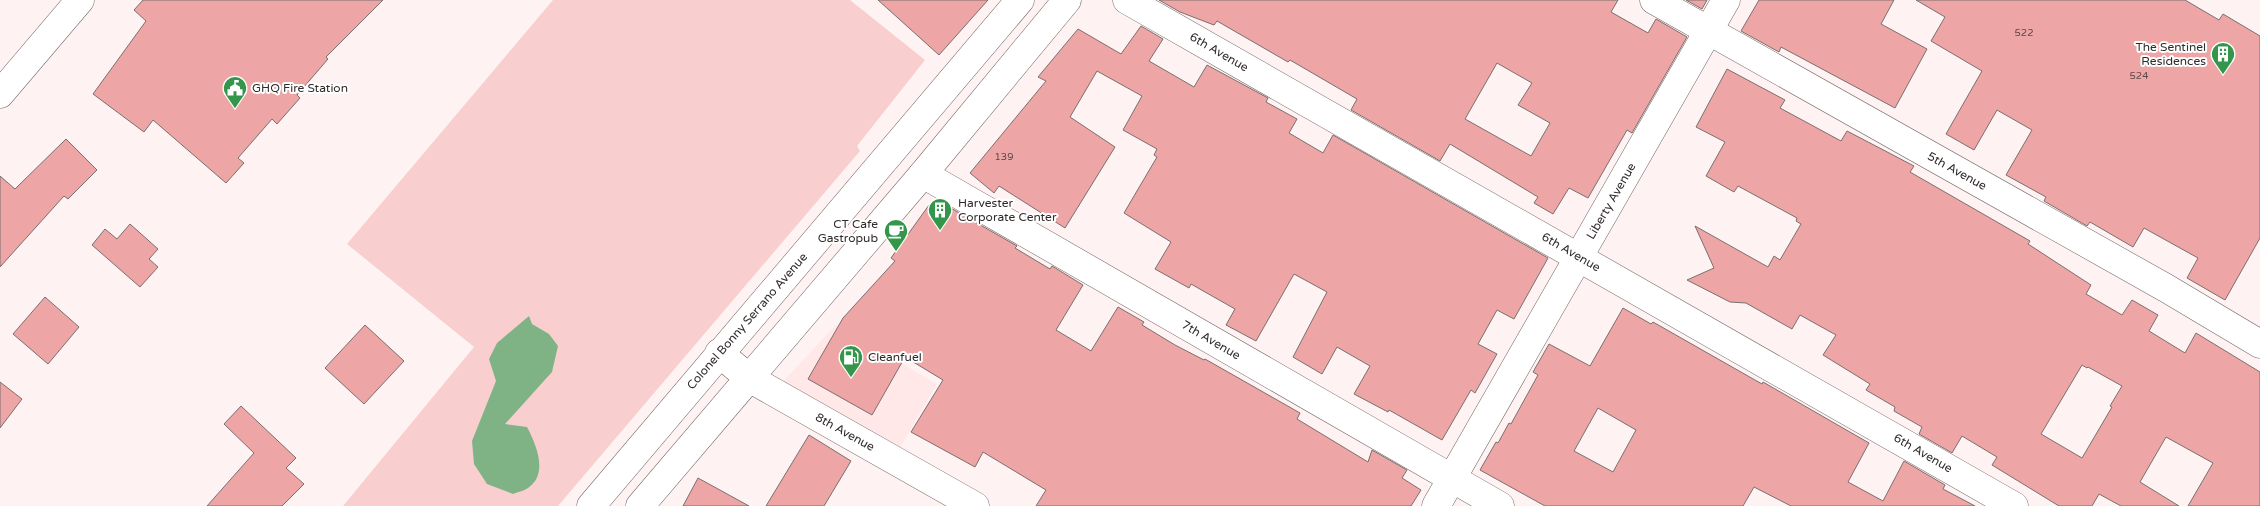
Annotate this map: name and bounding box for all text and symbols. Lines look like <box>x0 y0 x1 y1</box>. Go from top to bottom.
house number: 522 <box>2015 27 2033 39</box>
street label: 6th Avenue <box>1187 30 1251 75</box>
place label: The Sentinel Residences <box>2136 40 2206 68</box>
building icon: The Sentinel Residences <box>2210 41 2236 75</box>
house number: 524 <box>2130 70 2148 82</box>
public building icon: GHQ Fire Station <box>222 75 248 109</box>
place label: GHQ Fire Station <box>252 81 348 95</box>
street label: 5th Avenue <box>1925 149 1989 193</box>
house number: 139 <box>995 151 1013 163</box>
street label: Liberty Avenue <box>1583 160 1639 242</box>
place label: Harvester Corporate Center <box>958 196 1057 224</box>
building icon: Harvester Corporate Center <box>927 197 953 231</box>
place label: CT Cafe Gastropub <box>818 217 878 245</box>
cafe icon: CT Cafe Gastropub <box>883 218 909 252</box>
street label: 6th Avenue <box>1539 230 1603 275</box>
street label: Colonel Bonny Serrano Avenue <box>684 250 810 392</box>
street label: 7th Avenue <box>1179 318 1243 363</box>
fuel station icon: Cleanfuel <box>838 344 864 378</box>
place label: Cleanfuel <box>868 350 922 364</box>
street label: 8th Avenue <box>813 410 877 454</box>
street label: 6th Avenue <box>1891 431 1955 476</box>

